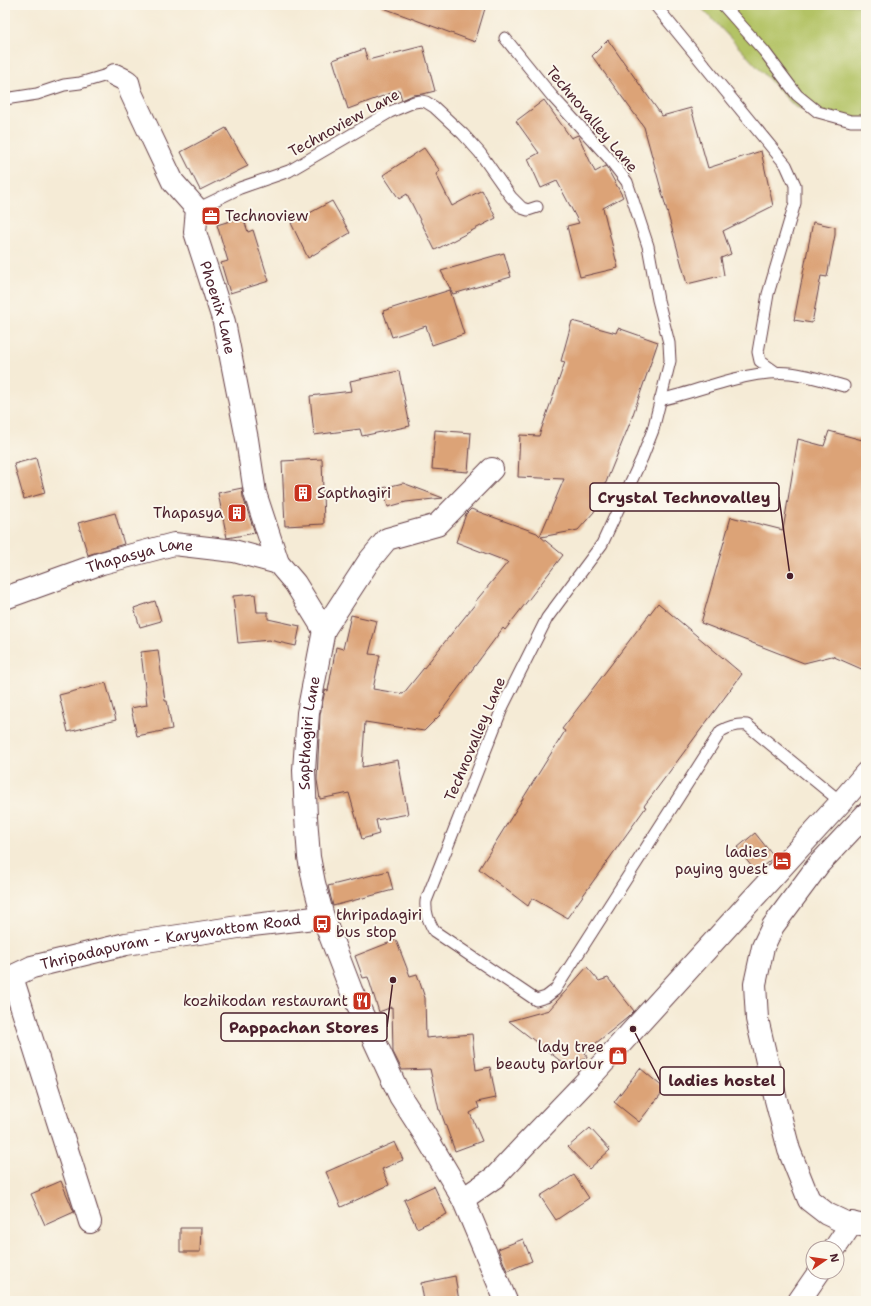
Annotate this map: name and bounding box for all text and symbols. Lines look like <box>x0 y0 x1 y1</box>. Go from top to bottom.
street label: Technovalley Lane <box>542 62 642 176</box>
street label: Technoview Lane <box>285 84 403 162</box>
office icon: Technoview <box>200 205 222 227</box>
place label: Technoview <box>225 206 309 226</box>
street label: Phoenix Lane <box>195 258 240 356</box>
building icon: Sapthagiri <box>292 482 314 504</box>
place label: Sapthagiri <box>317 483 391 503</box>
callout: Crystal Technovalley <box>590 483 779 511</box>
text: Crystal Technovalley <box>597 487 771 508</box>
building icon: Thapasya <box>226 502 248 524</box>
place label: Thapasya <box>153 503 224 523</box>
street label: Thapasya Lane <box>83 534 195 578</box>
street label: Sapthagiri Lane <box>294 674 325 791</box>
street label: Technovalley Lane <box>440 674 510 804</box>
place label: ladies paying guest <box>675 842 768 879</box>
hotel icon: ladies paying guest <box>771 850 793 872</box>
place label: thripadagiri bus stop <box>336 905 422 942</box>
street label: Thripadapuram - Karyavattom Road <box>38 910 302 975</box>
bus stop icon: thripadagiri bus stop <box>311 913 333 935</box>
restaurant icon: kozhikodan restaurant <box>351 990 373 1012</box>
place label: kozhikodan restaurant <box>183 991 348 1011</box>
callout: Pappachan Stores <box>221 1013 387 1041</box>
text: Pappachan Stores <box>229 1017 379 1038</box>
place label: lady tree beauty parlour <box>496 1037 604 1074</box>
shop icon: lady tree beauty parlour <box>607 1045 629 1067</box>
callout: ladies hostel <box>660 1067 784 1095</box>
text: ladies hostel <box>668 1070 776 1091</box>
north arrow <box>805 1240 845 1280</box>
text: N <box>826 1252 843 1264</box>

